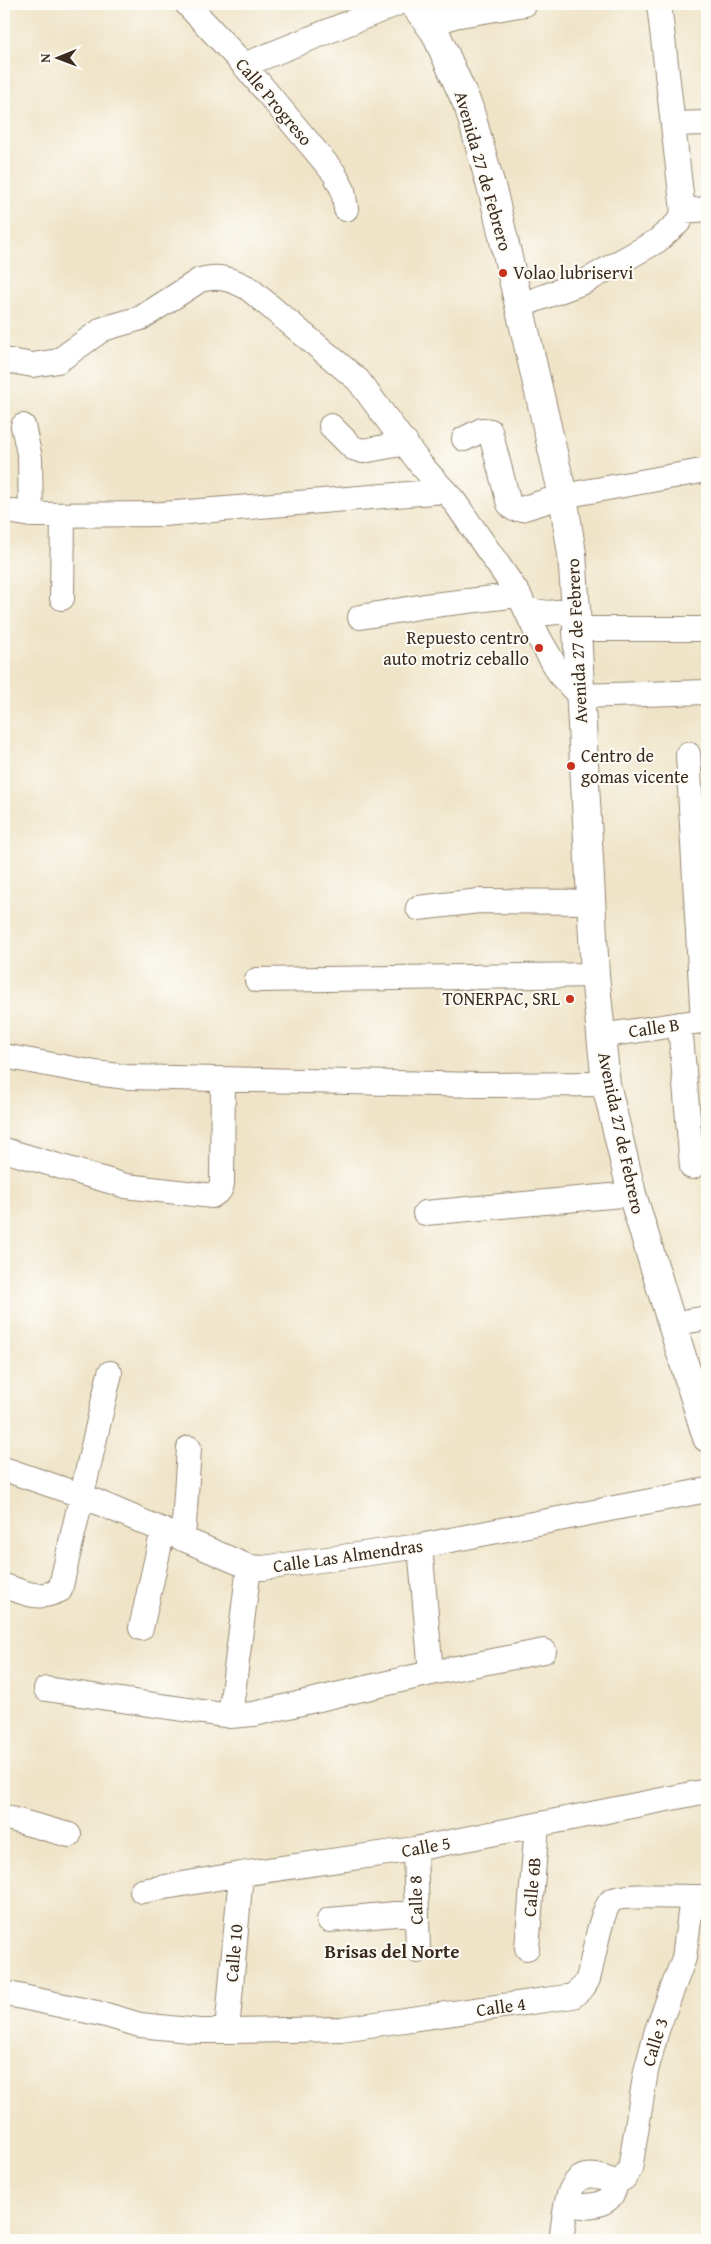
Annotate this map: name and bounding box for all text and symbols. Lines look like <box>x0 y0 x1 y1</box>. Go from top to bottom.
north arrow <box>32 32 82 82</box>
street label: Calle Progreso <box>229 52 319 152</box>
text: N <box>35 53 55 63</box>
street label: Avenida 27 de Febrero <box>448 88 519 254</box>
place label: Volao lubriservi <box>513 259 633 286</box>
marker: Volao lubriservi <box>497 267 509 279</box>
street label: Avenida 27 de Febrero <box>559 558 594 724</box>
place label: Repuesto centro auto motriz ceballo <box>383 624 529 672</box>
marker: Repuesto centro auto motriz ceballo <box>533 642 545 654</box>
place label: Centro de gomas vicente <box>581 742 689 790</box>
marker: Centro de gomas vicente <box>565 760 577 772</box>
place label: TONERPAC, SRL <box>442 985 560 1012</box>
marker: TONERPAC, SRL <box>564 993 576 1005</box>
street label: Calle B <box>627 1011 681 1044</box>
street label: Avenida 27 de Febrero <box>591 1049 652 1217</box>
street label: Calle Las Almendras <box>271 1532 425 1579</box>
street label: Calle 5 <box>399 1829 453 1864</box>
street label: Calle 6B <box>515 1856 548 1918</box>
street label: Calle 8 <box>401 1875 430 1925</box>
street label: Calle 10 <box>218 1922 250 1983</box>
district label: Brisas del Norte <box>325 1937 460 1965</box>
street label: Calle 4 <box>475 1990 527 2023</box>
street label: Calle 3 <box>634 2014 675 2069</box>

